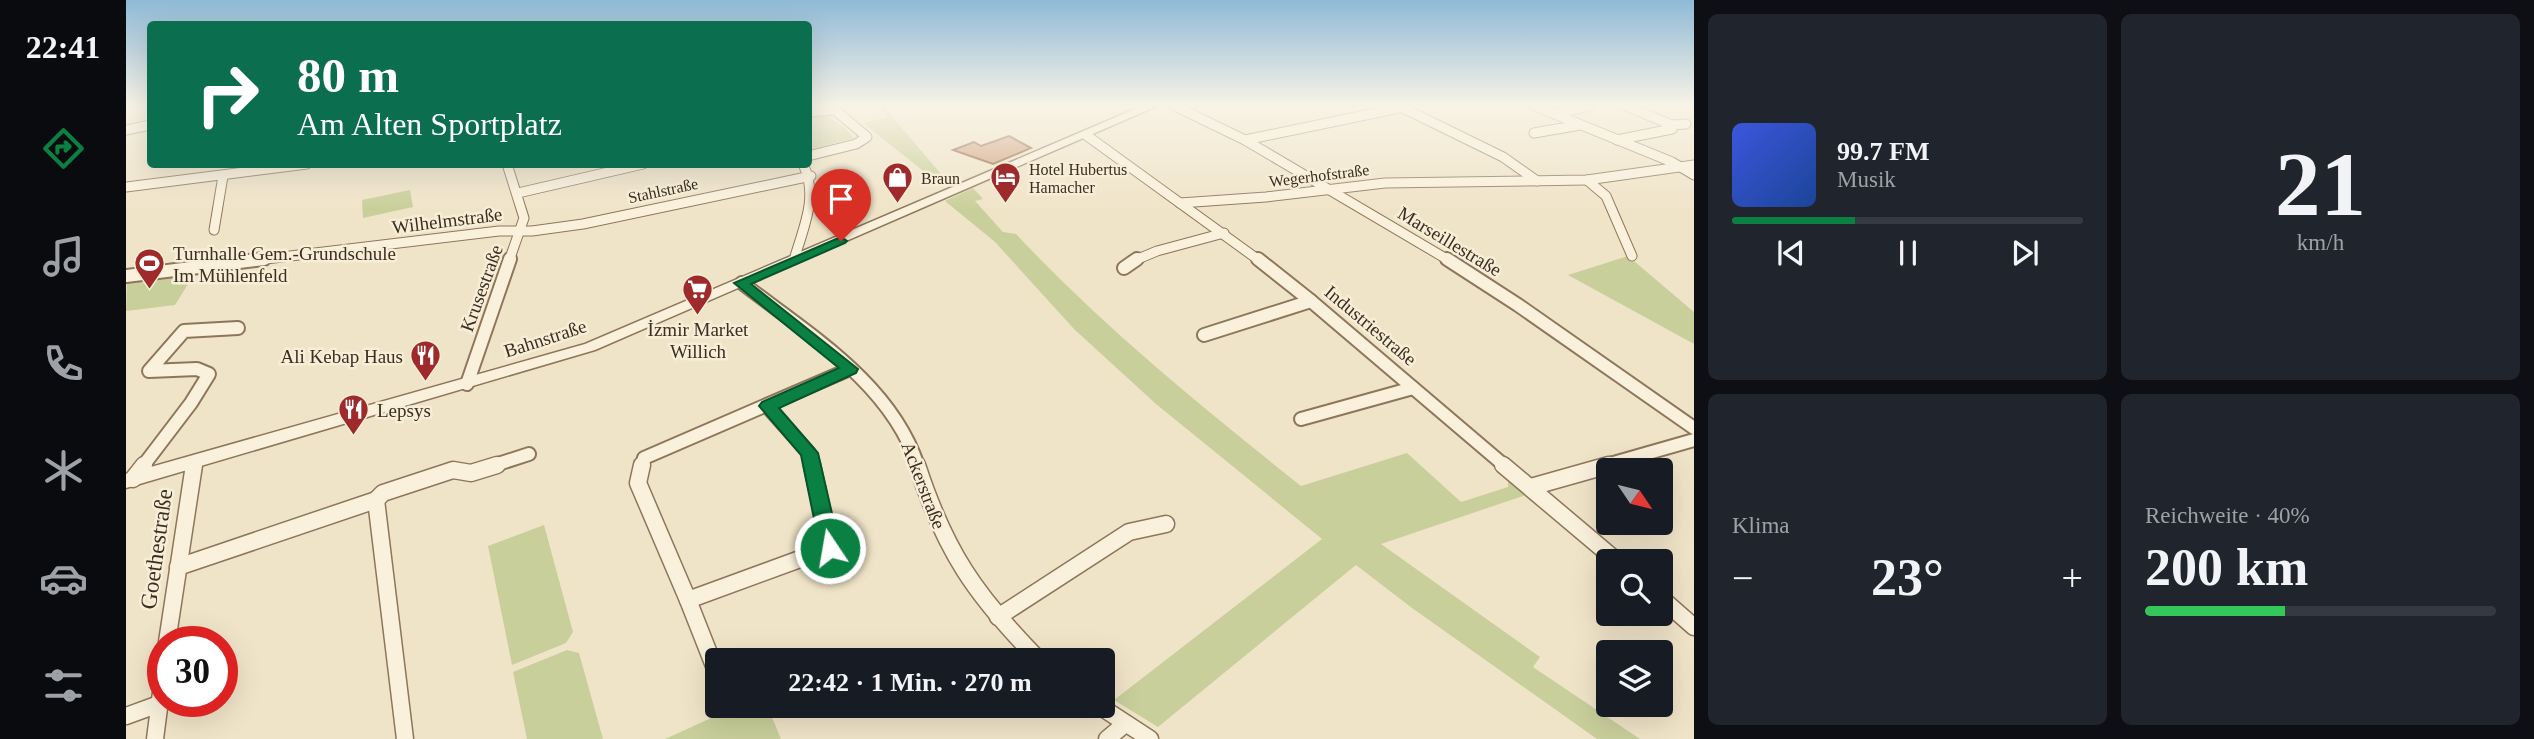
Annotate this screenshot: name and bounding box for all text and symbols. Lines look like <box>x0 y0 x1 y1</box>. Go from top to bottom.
text: 22:41 <box>26 29 100 65</box>
text: 80 m <box>297 48 399 103</box>
icon: right <box>182 49 273 140</box>
text: Am Alten Sportplatz <box>297 106 562 142</box>
icon: directions <box>39 124 88 173</box>
text: 21 <box>2275 134 2366 235</box>
text: 99.7 FM <box>1837 137 1929 166</box>
shop icon: Braun <box>881 161 915 205</box>
hotel icon: Hotel Hubertus Hamacher <box>989 161 1023 205</box>
place label: Hotel Hubertus Hamacher <box>1029 161 1127 196</box>
street label: Wegerhofstraße <box>1268 161 1370 191</box>
text: Musik <box>1837 167 1896 192</box>
pin <box>811 169 871 241</box>
place label: Braun <box>921 170 960 187</box>
street label: Stahlstraße <box>627 175 700 206</box>
icon: arrive <box>822 180 860 218</box>
street label: Marseillestraße <box>1394 202 1505 281</box>
street label: Wilhelmstraße <box>391 203 503 238</box>
text: km/h <box>2297 230 2344 255</box>
icon: music <box>39 232 88 281</box>
icon: previous <box>1772 234 1810 272</box>
icon: pause <box>1889 234 1927 272</box>
icon: next <box>2006 234 2044 272</box>
street label: Krusestraße <box>456 242 507 334</box>
place label: Turnhalle Gem.-Grundschule Im Mühlenfeld <box>173 243 396 286</box>
sports icon: Turnhalle Gem.-Grundschule Im Mühlenfeld <box>133 247 167 291</box>
supermarket icon: İzmir Market Willich <box>681 273 715 317</box>
street label: Industriestraße <box>1321 281 1421 370</box>
street label: Bahnstraße <box>501 315 589 362</box>
place label: İzmir Market Willich <box>648 319 749 362</box>
icon: phone <box>39 339 88 388</box>
restaurant icon: Ali Kebap Haus <box>409 339 443 383</box>
place label: Ali Kebap Haus <box>281 346 403 367</box>
restaurant icon: Lepsys <box>337 393 371 437</box>
place label: Lepsys <box>377 400 431 421</box>
street label: Ackerstraße <box>897 439 950 532</box>
icon: climate <box>39 446 88 495</box>
north arrow <box>1596 458 1673 536</box>
map controls <box>1596 458 1673 717</box>
street label: Goethestraße <box>136 487 177 611</box>
text: Reichweite · 40% <box>2145 503 2310 528</box>
position arrow <box>793 511 867 585</box>
text: Klima <box>1732 513 1790 538</box>
text: 200 km <box>2145 539 2308 596</box>
button: search <box>1596 549 1673 626</box>
text: 23° <box>1871 549 1944 606</box>
icon: car <box>39 554 88 603</box>
text: − <box>1732 557 1753 599</box>
text: + <box>2062 557 2083 599</box>
speed limit sign: 30 <box>147 626 238 717</box>
button: layers <box>1596 640 1673 717</box>
icon: filters <box>39 661 88 710</box>
text: 22:42 · 1 Min. · 270 m <box>788 668 1032 697</box>

